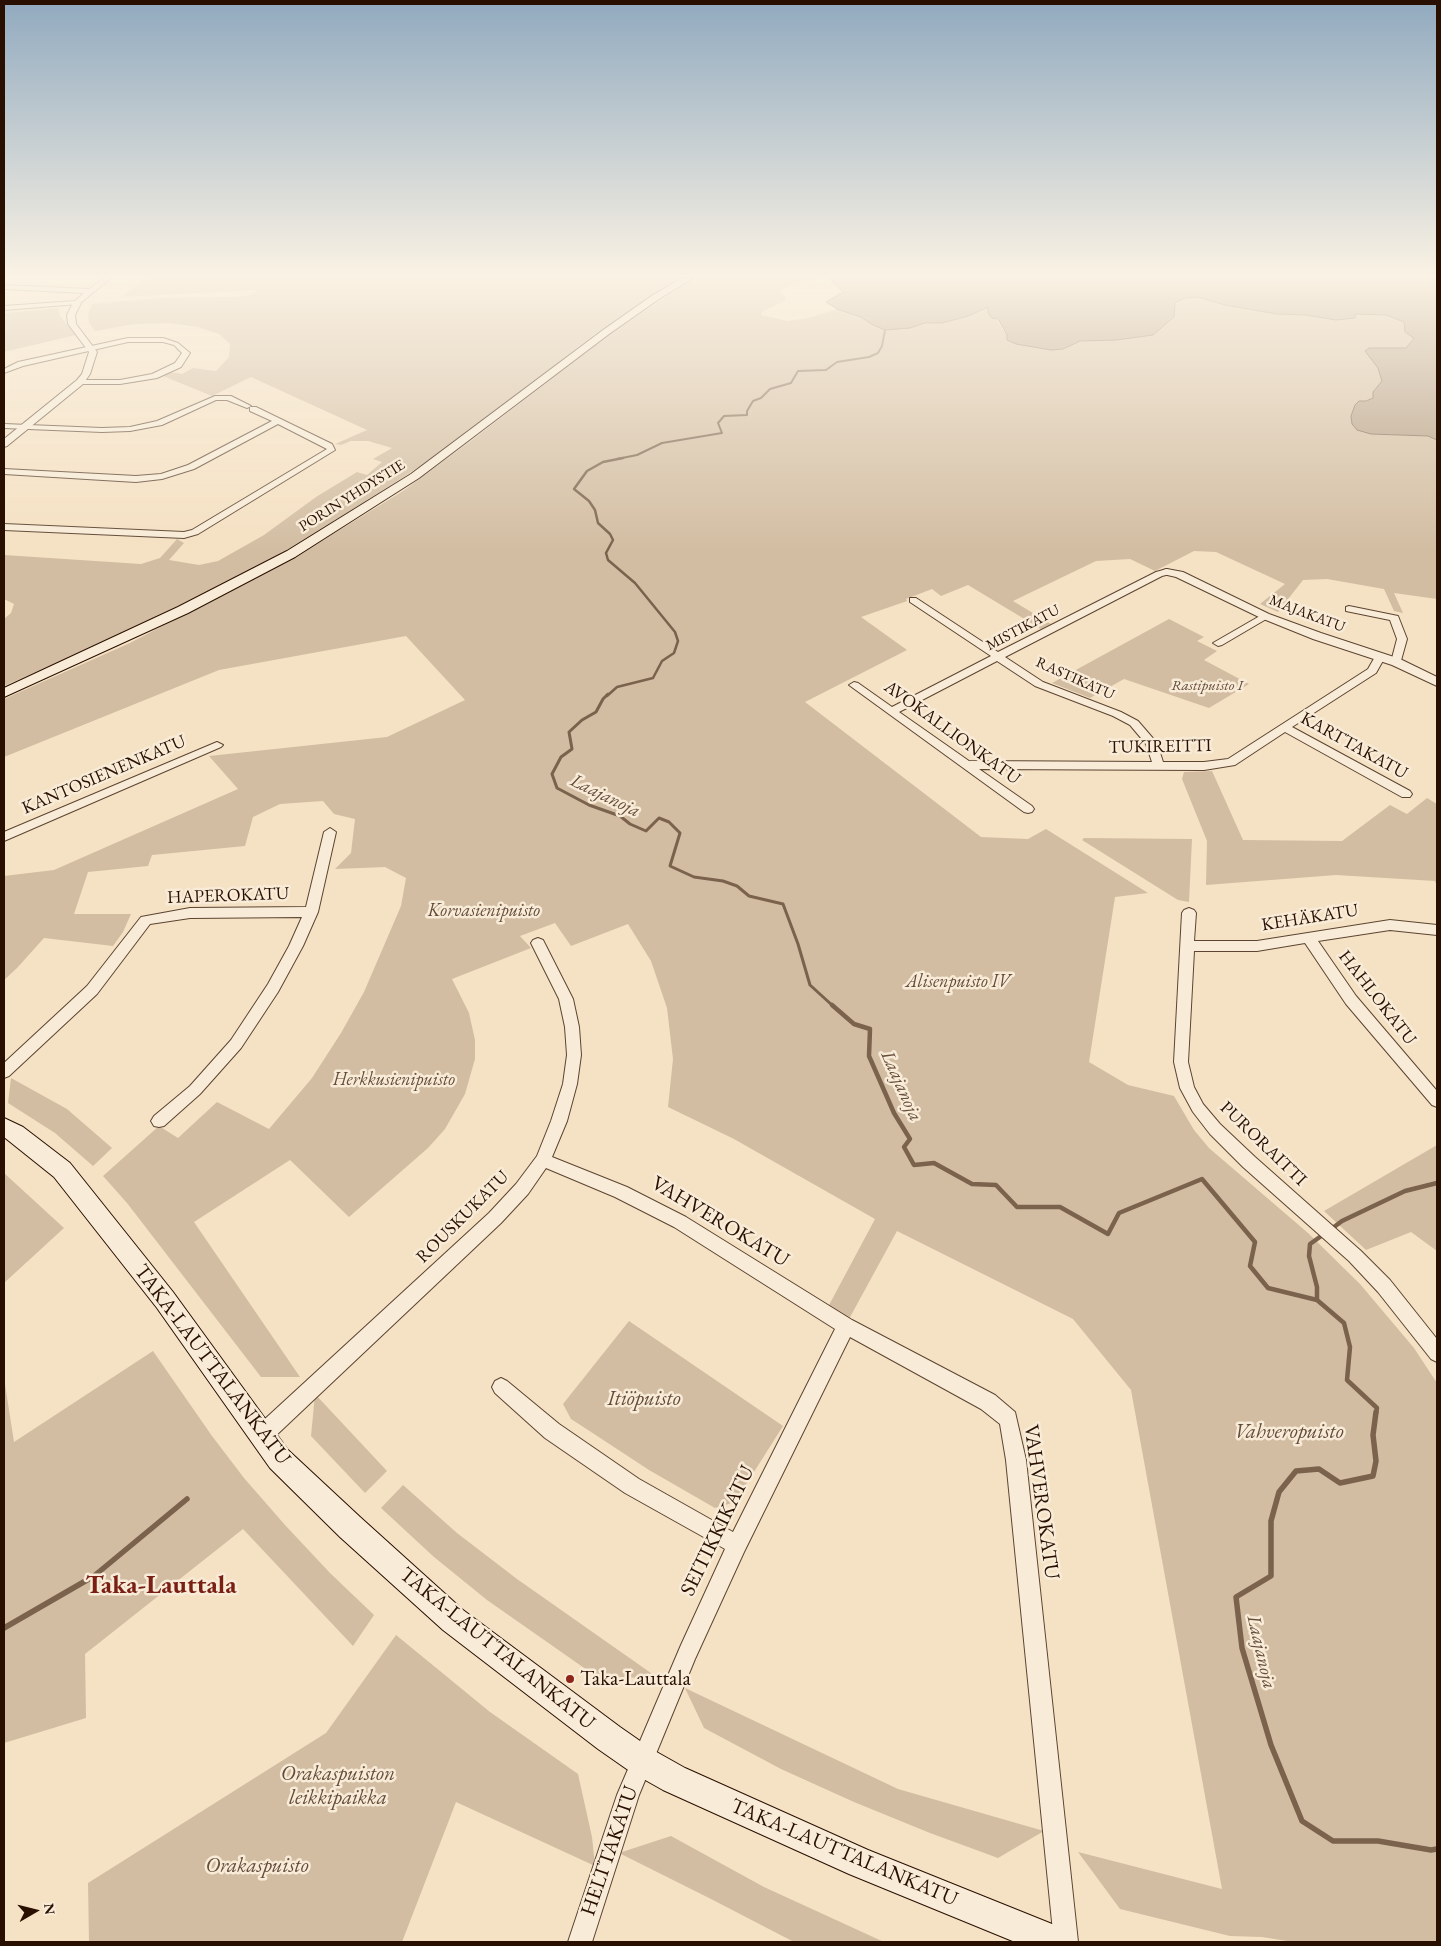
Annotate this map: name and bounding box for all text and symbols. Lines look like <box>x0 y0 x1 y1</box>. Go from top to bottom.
street label: PORIN YHDYSTIE <box>296 456 408 536</box>
street label: MAJAKATU <box>1267 591 1347 637</box>
street label: MISTIKATU <box>983 601 1063 655</box>
street label: RASTIKATU <box>1033 654 1117 704</box>
street label: AVOKALLIONKATU <box>880 676 1024 790</box>
park label: Rastipuisto I <box>1171 677 1243 695</box>
street label: KARTTAKATU <box>1297 708 1411 784</box>
street label: KANTOSIENENKATU <box>19 731 189 819</box>
street label: TUKIREITTI <box>1108 735 1212 759</box>
water label: Laajanoja <box>566 769 644 823</box>
street label: HAPEROKATU <box>167 883 289 909</box>
park label: Korvasienipuisto <box>428 900 540 922</box>
street label: KEHÄKATU <box>1260 900 1360 936</box>
street label: HAHLOKATU <box>1333 946 1421 1050</box>
park label: Alisenpuisto IV <box>906 971 1010 993</box>
water label: Laajanoja <box>875 1047 927 1125</box>
park label: Herkkusienipuisto <box>333 1069 455 1091</box>
street label: PURORAITTI <box>1215 1097 1311 1191</box>
street label: ROUSKUKATU <box>412 1166 514 1268</box>
street label: VAHVEROKATU <box>647 1171 793 1273</box>
street label: TAKA-LAUTTALANKATU <box>128 1260 296 1470</box>
park label: Itiöpuisto <box>607 1386 681 1412</box>
park label: Vahveropuisto <box>1234 1419 1344 1445</box>
street label: VAHVEROKATU <box>1018 1423 1064 1581</box>
street label: SEITIKKIKATU <box>676 1462 760 1600</box>
street label: TAKA-LAUTTALANKATU <box>394 1562 600 1736</box>
district label: Taka-Lauttala <box>85 1570 237 1602</box>
water label: Laajanoja <box>1241 1613 1281 1691</box>
place label: Taka-Lauttala <box>580 1666 691 1692</box>
marker: Taka-Lauttala <box>564 1673 576 1685</box>
park label: Orakaspuiston leikkipaikka <box>281 1761 395 1811</box>
street label: HELTTAKATU <box>576 1783 644 1919</box>
street label: TAKA-LAUTTALANKATU <box>727 1794 961 1912</box>
park label: Orakaspuisto <box>205 1853 309 1879</box>
north arrow <box>10 1886 60 1936</box>
text: N <box>40 1902 60 1916</box>

